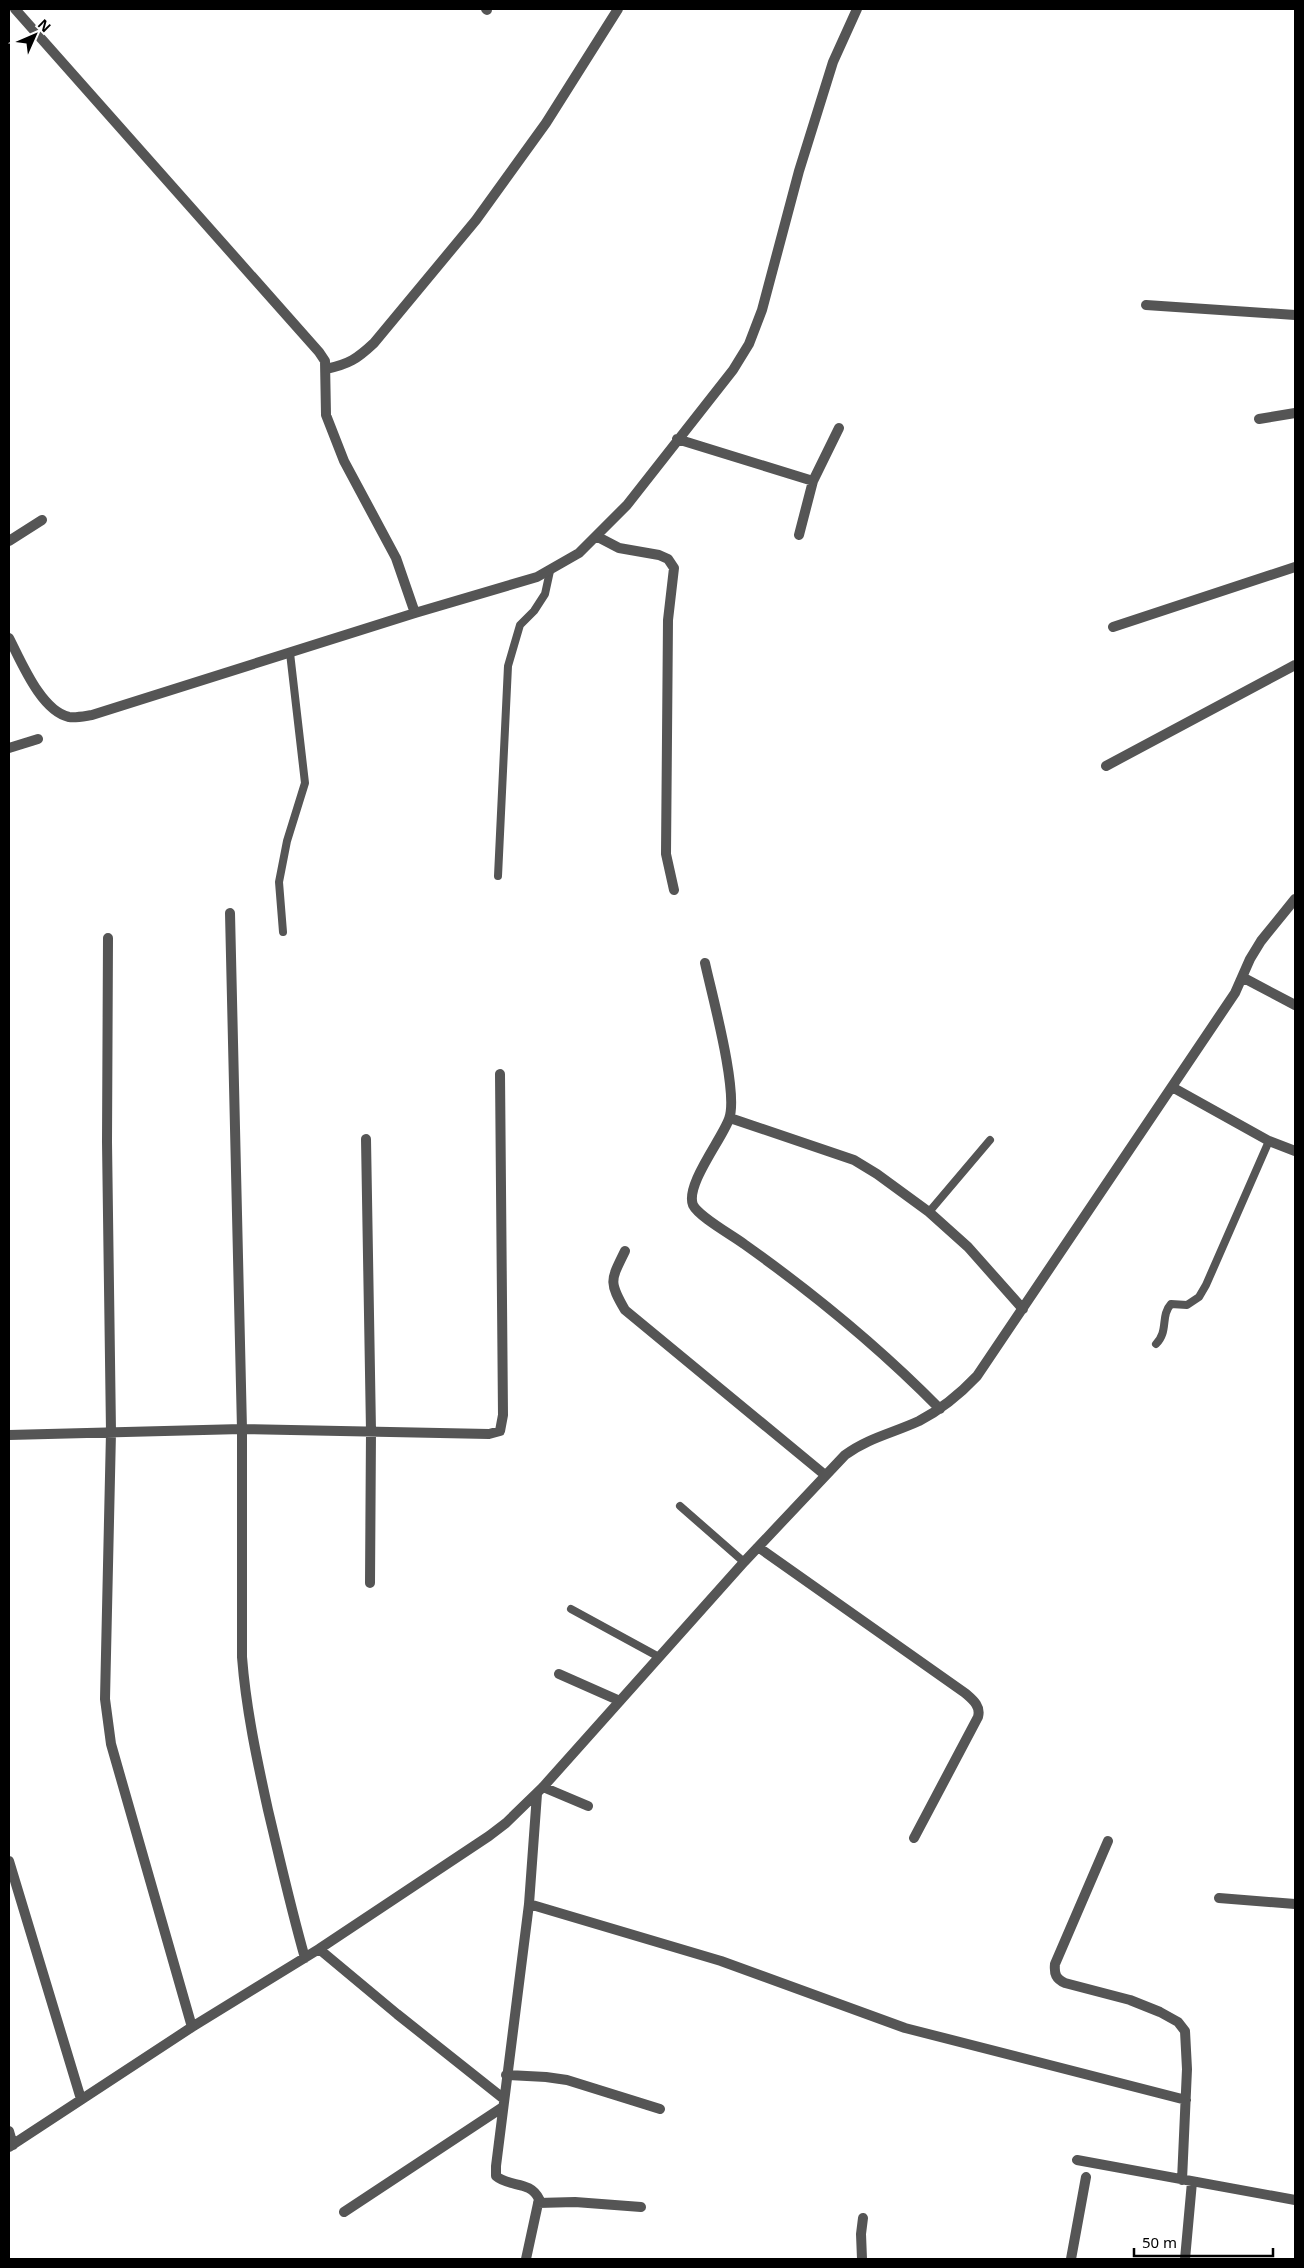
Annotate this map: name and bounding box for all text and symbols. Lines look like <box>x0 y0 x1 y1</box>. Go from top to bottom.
north arrow <box>10 10 60 60</box>
text: N <box>34 15 55 36</box>
scale bar <box>1134 2226 1273 2258</box>
text: 50 m <box>1142 2232 1177 2252</box>

